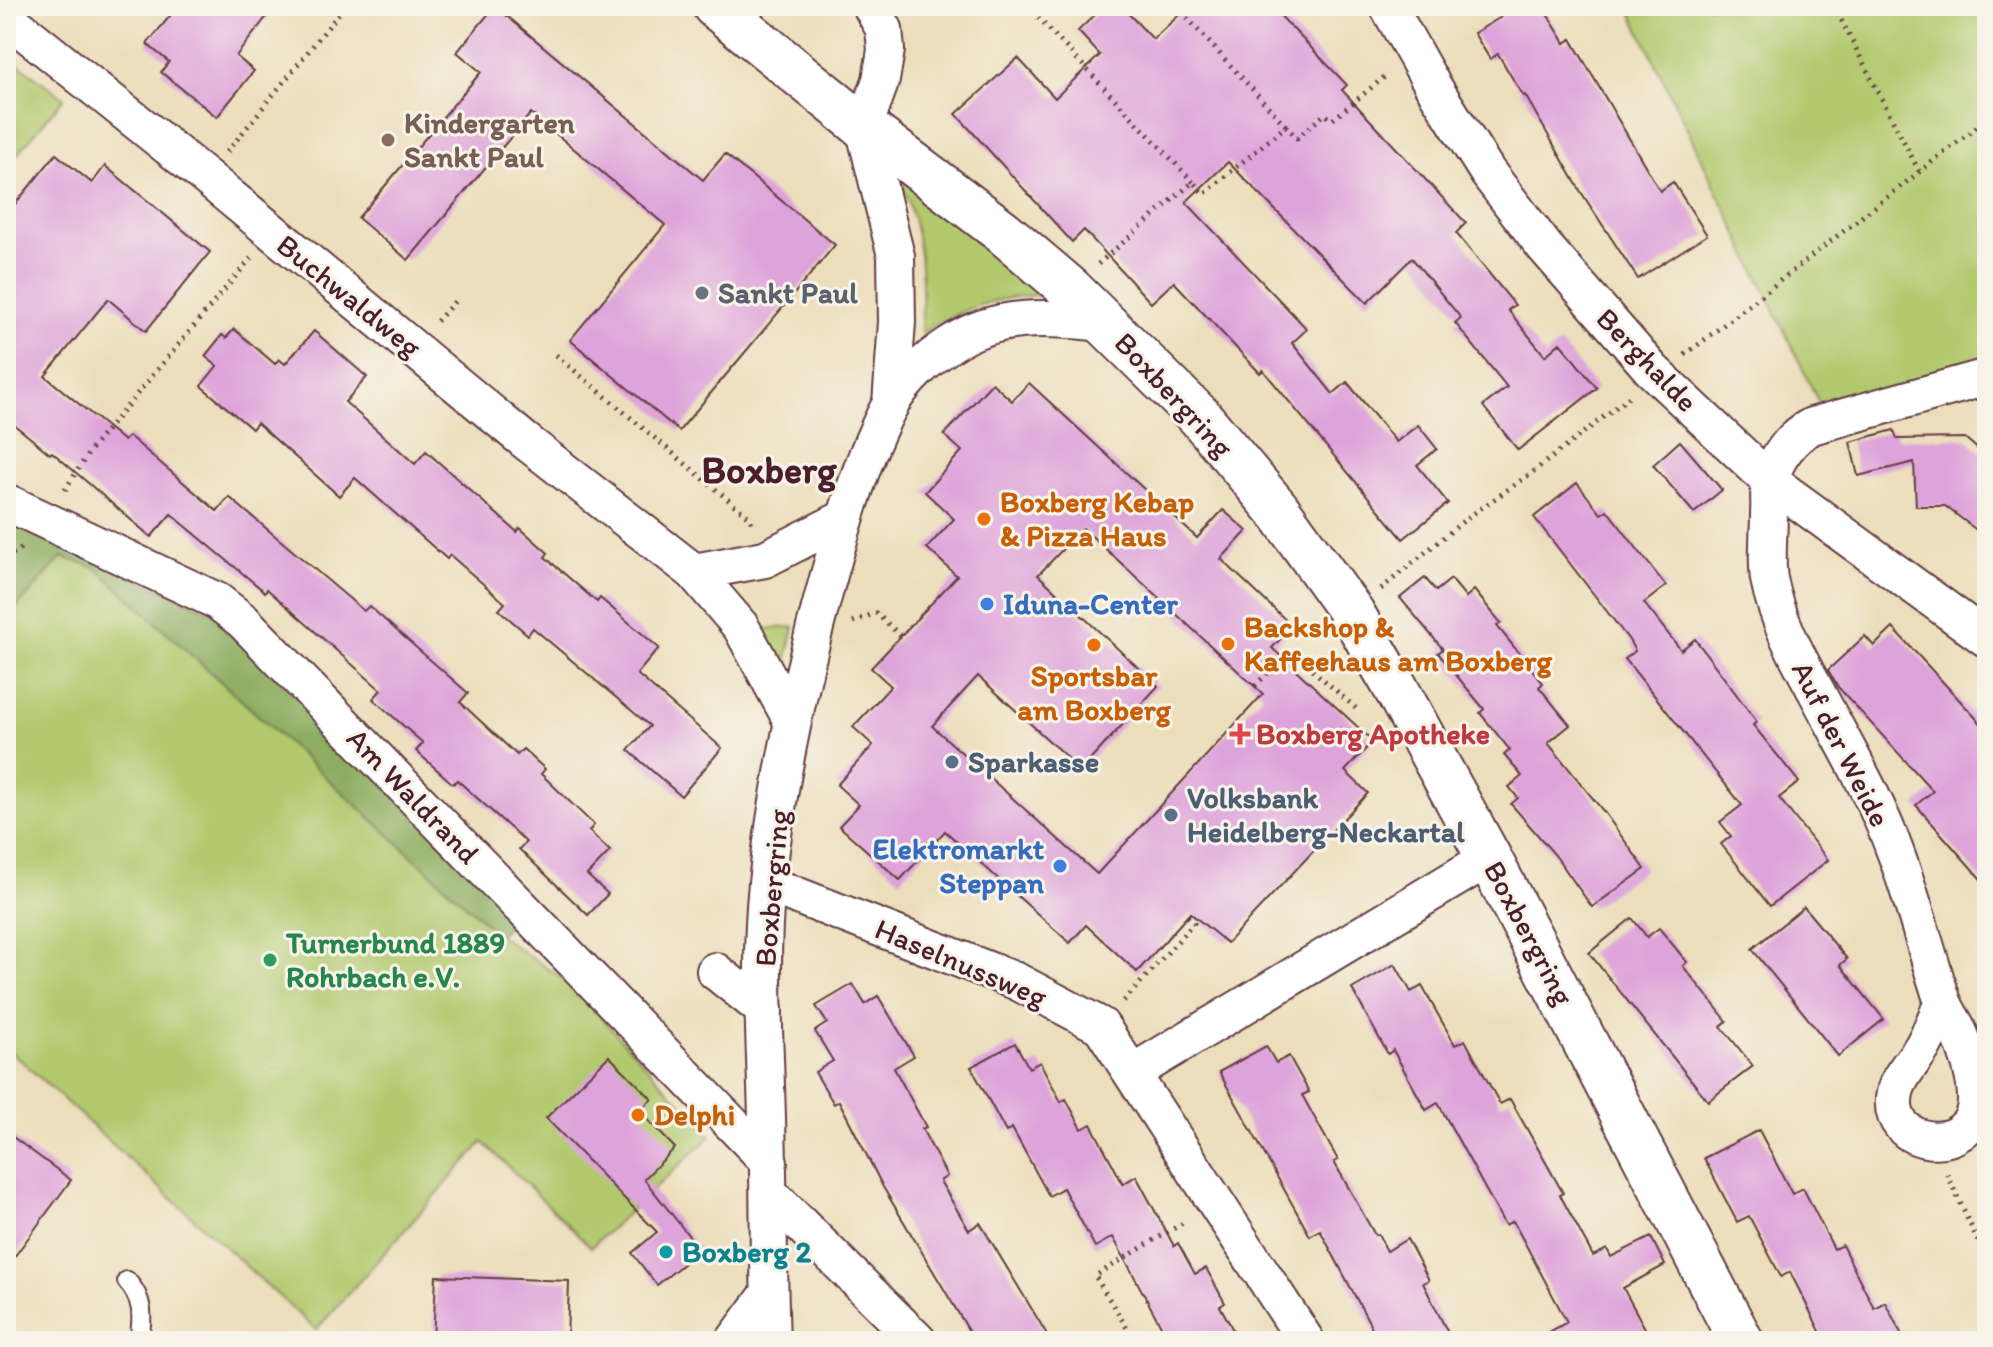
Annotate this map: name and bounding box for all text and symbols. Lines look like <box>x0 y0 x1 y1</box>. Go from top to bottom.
place label: Kindergarten Sankt Paul <box>404 104 575 175</box>
marker: Kindergarten Sankt Paul <box>379 131 397 149</box>
street label: Buchwaldweg <box>270 226 430 366</box>
place label: Sankt Paul <box>718 274 858 311</box>
marker: Sankt Paul <box>693 284 711 302</box>
street label: Berghalde <box>1589 300 1706 419</box>
street label: Boxbergring <box>1107 324 1242 466</box>
district label: Boxberg <box>701 447 837 493</box>
place label: Boxberg Kebap & Pizza Haus <box>1000 483 1194 554</box>
marker: Boxberg Kebap & Pizza Haus <box>975 510 993 528</box>
place label: Iduna-Center <box>1003 585 1178 622</box>
marker: Iduna-Center <box>978 595 996 613</box>
place label: Backshop & Kaffeehaus am Boxberg <box>1244 608 1553 679</box>
marker: Backshop & Kaffeehaus am Boxberg <box>1219 635 1237 653</box>
marker: Sportsbar am Boxberg <box>1085 636 1103 654</box>
street label: Auf der Weide <box>1784 655 1899 833</box>
place label: Sportsbar am Boxberg <box>1017 657 1172 728</box>
place label: Boxberg Apotheke <box>1256 715 1490 752</box>
street label: Am Waldrand <box>339 720 488 872</box>
marker: Boxberg Apotheke <box>1231 725 1249 743</box>
place label: Sparkasse <box>968 743 1099 780</box>
marker: Sparkasse <box>943 753 961 771</box>
place label: Volksbank Heidelberg-Neckartal <box>1187 779 1465 850</box>
marker: Volksbank Heidelberg-Neckartal <box>1162 806 1180 824</box>
street label: Boxbergring <box>746 807 797 968</box>
place label: Elektromarkt Steppan <box>873 830 1045 901</box>
street label: Boxbergring <box>1476 854 1583 1012</box>
marker: Elektromarkt Steppan <box>1051 857 1069 875</box>
street label: Haselnussweg <box>870 910 1053 1016</box>
place label: Turnerbund 1889 Rohrbach e.V. <box>285 924 505 995</box>
marker: Turnerbund 1889 Rohrbach e.V. <box>261 951 279 969</box>
place label: Delphi <box>654 1096 735 1133</box>
marker: Delphi <box>629 1106 647 1124</box>
place label: Boxberg 2 <box>682 1233 811 1270</box>
marker: Boxberg 2 <box>657 1243 675 1261</box>

